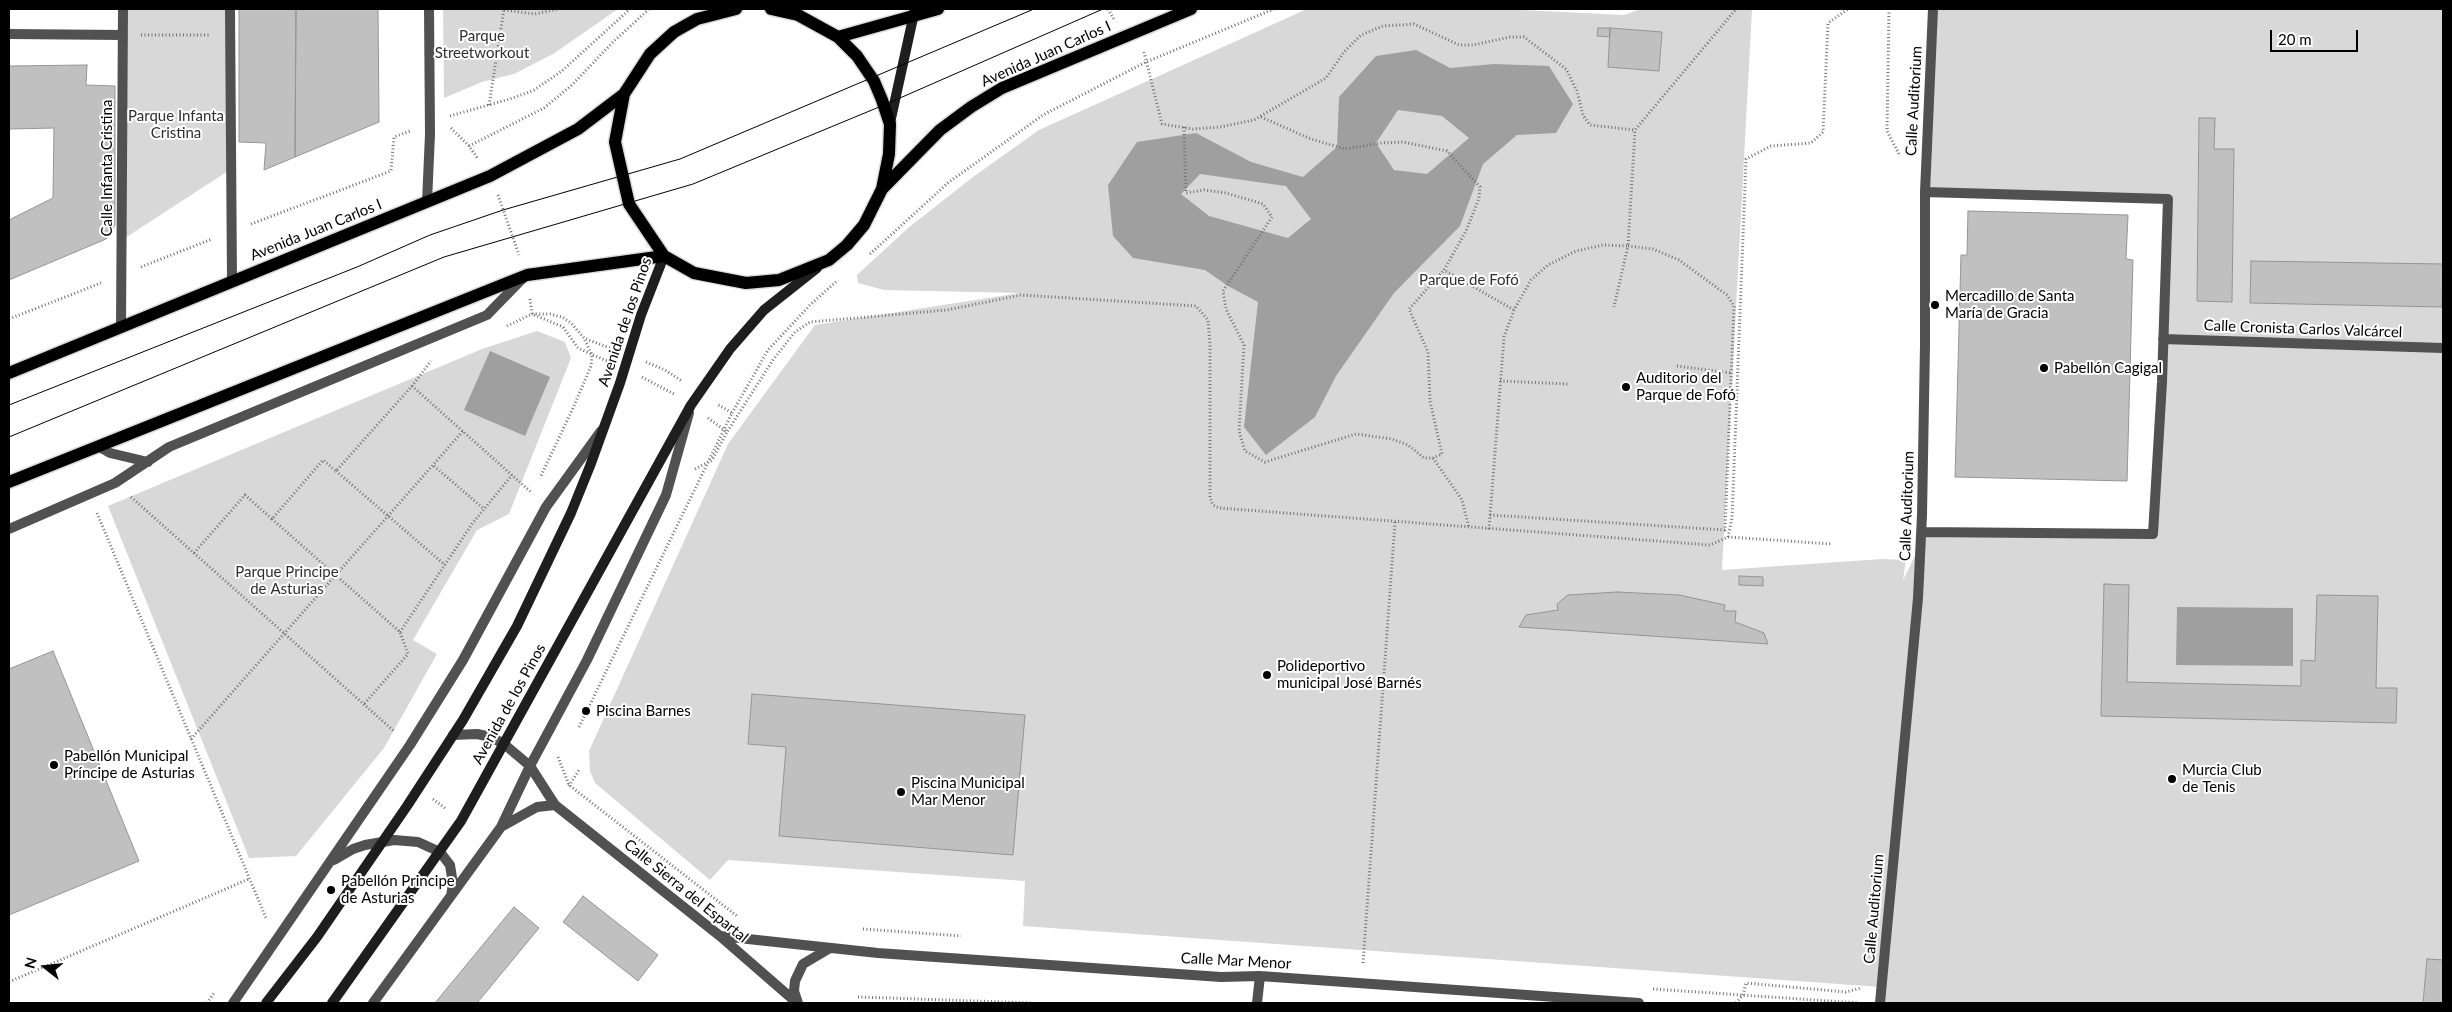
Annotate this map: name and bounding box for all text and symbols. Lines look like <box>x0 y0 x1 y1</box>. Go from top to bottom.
street label: Avenida Juan Carlos I <box>978 17 1114 91</box>
scale bar <box>2272 20 2360 52</box>
park label: Parque Streetworkout <box>435 27 529 62</box>
text: 20 m <box>2278 30 2312 48</box>
street label: Calle Auditorium <box>1902 45 1926 157</box>
street label: Calle Infanta Cristina <box>98 100 116 236</box>
park label: Parque Infanta Cristina <box>128 107 224 142</box>
street label: Avenida Juan Carlos I <box>248 195 384 265</box>
street label: Avenida de los Pinos <box>594 255 656 389</box>
park label: Parque de Fofó <box>1419 271 1519 289</box>
place label: Mercadillo de Santa María de Gracia <box>1945 287 2075 322</box>
marker: Mercadillo de Santa María de Gracia <box>1929 299 1941 311</box>
street label: Calle Cronista Carlos Valcárcel <box>2203 317 2403 341</box>
place label: Pabellón Cagigal <box>2054 359 2162 377</box>
marker: Pabellón Cagigal <box>2038 362 2050 374</box>
place label: Auditorio del Parque de Fofó <box>1636 369 1736 404</box>
marker: Auditorio del Parque de Fofó <box>1620 381 1632 393</box>
street label: Calle Auditorium <box>1896 451 1918 561</box>
park label: Parque Principe de Asturias <box>235 563 339 598</box>
street label: Avenida de los Pinos <box>468 641 550 767</box>
place label: Polideportivo municipal José Barnés <box>1277 657 1422 692</box>
marker: Polideportivo municipal José Barnés <box>1261 669 1273 681</box>
place label: Piscina Barnes <box>596 702 691 720</box>
marker: Piscina Barnes <box>580 705 592 717</box>
place label: Pabellón Municipal Príncipe de Asturias <box>64 747 195 782</box>
marker: Pabellón Municipal Príncipe de Asturias <box>48 759 60 771</box>
place label: Murcia Club de Tenis <box>2182 761 2262 796</box>
marker: Murcia Club de Tenis <box>2166 773 2178 785</box>
place label: Piscina Municipal Mar Menor <box>911 774 1025 809</box>
marker: Piscina Municipal Mar Menor <box>895 786 907 798</box>
street label: Calle Sierra del Espartal <box>620 835 752 947</box>
street label: Calle Auditorium <box>1860 853 1888 965</box>
place label: Pabellón Principe de Asturias <box>341 872 455 907</box>
marker: Pabellón Principe de Asturias <box>325 884 337 896</box>
north arrow <box>20 942 70 992</box>
street label: Calle Mar Menor <box>1180 949 1292 973</box>
text: N <box>20 955 40 970</box>

